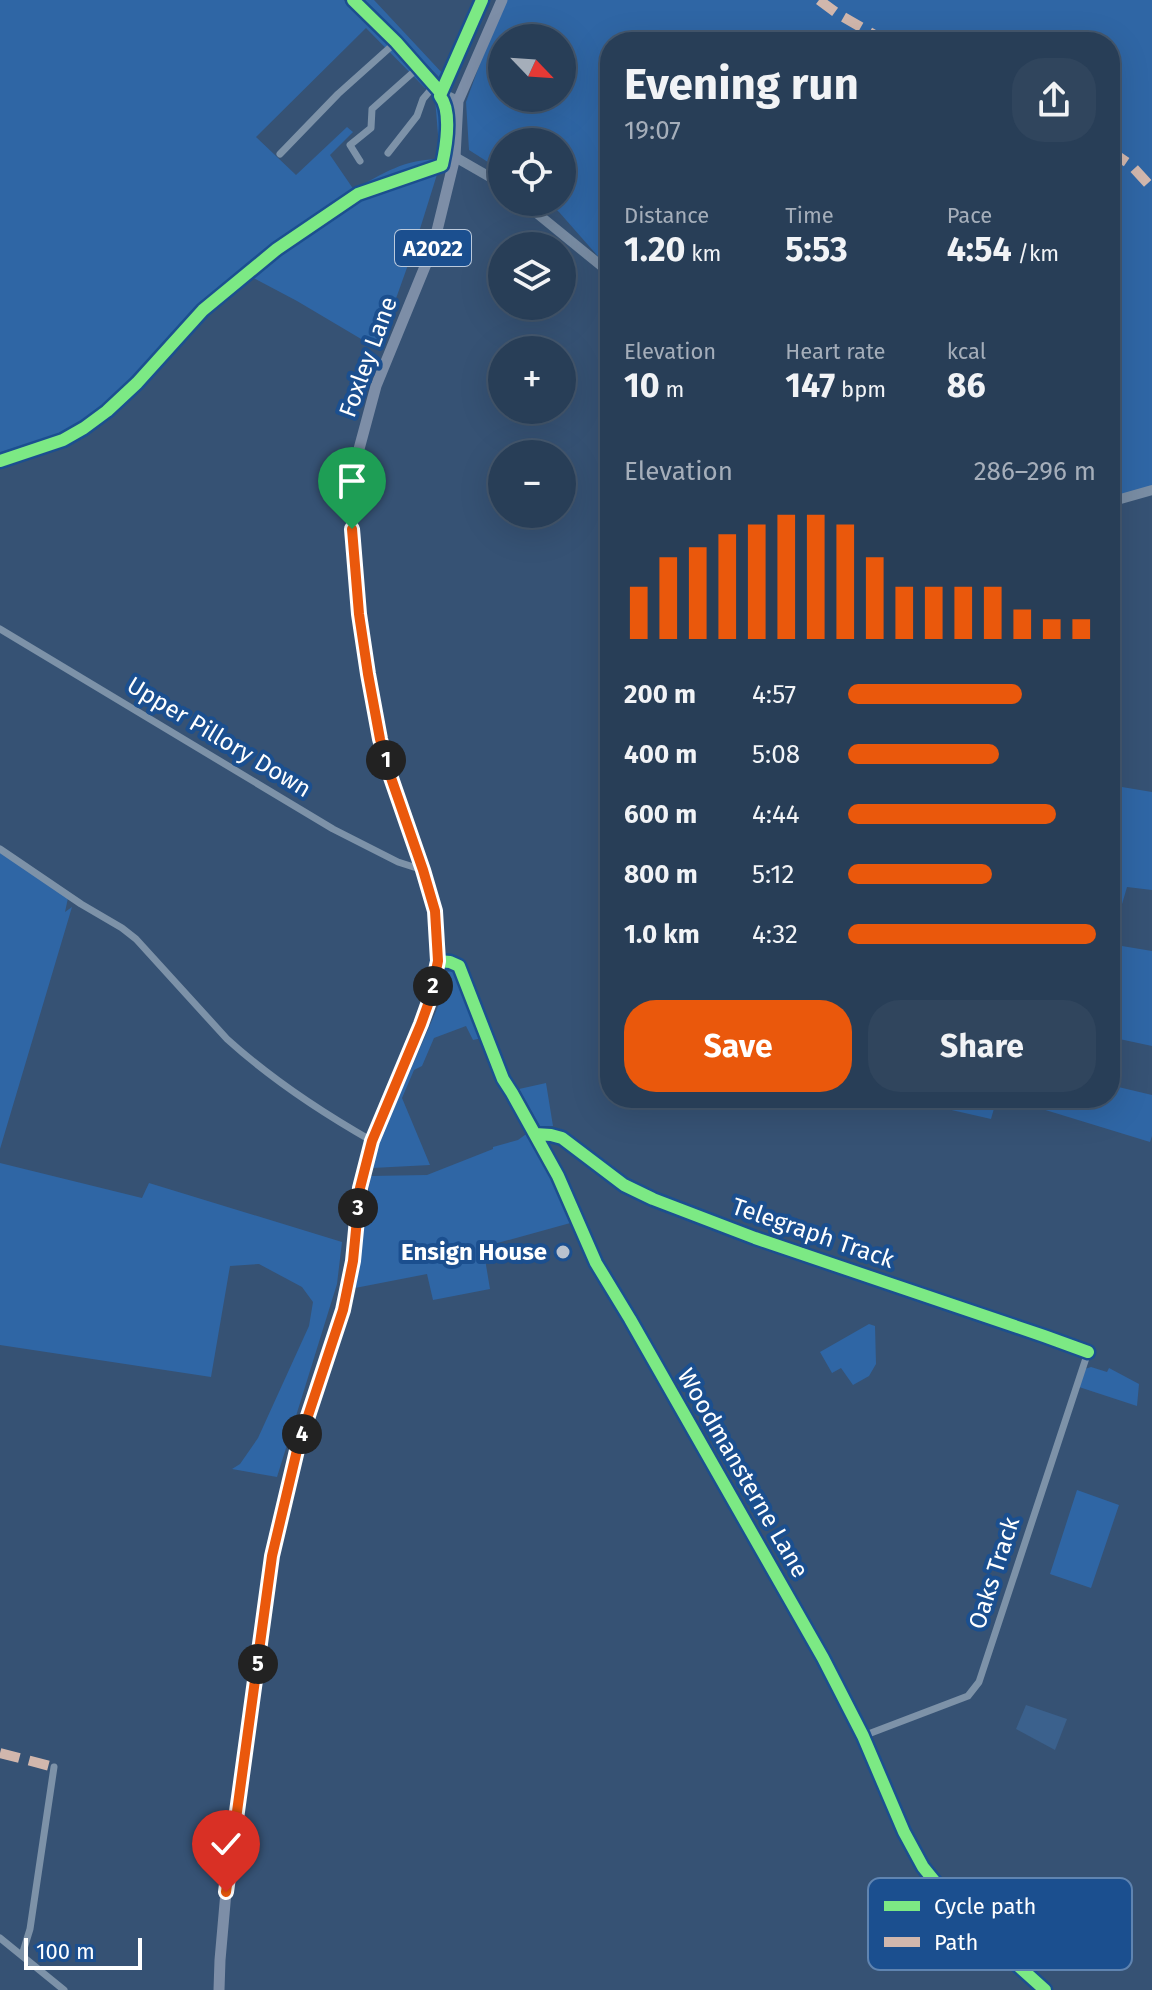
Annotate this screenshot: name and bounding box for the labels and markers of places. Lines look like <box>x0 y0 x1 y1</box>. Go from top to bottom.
pin <box>318 447 386 529</box>
pin: 1 <box>366 740 406 780</box>
pin: 2 <box>413 966 453 1006</box>
pin: 3 <box>338 1188 378 1228</box>
place label: Ensign House <box>401 1238 547 1266</box>
marker: Ensign House <box>554 1243 572 1261</box>
pin: 4 <box>282 1414 322 1454</box>
pin: 5 <box>238 1644 278 1684</box>
pin <box>192 1810 260 1892</box>

